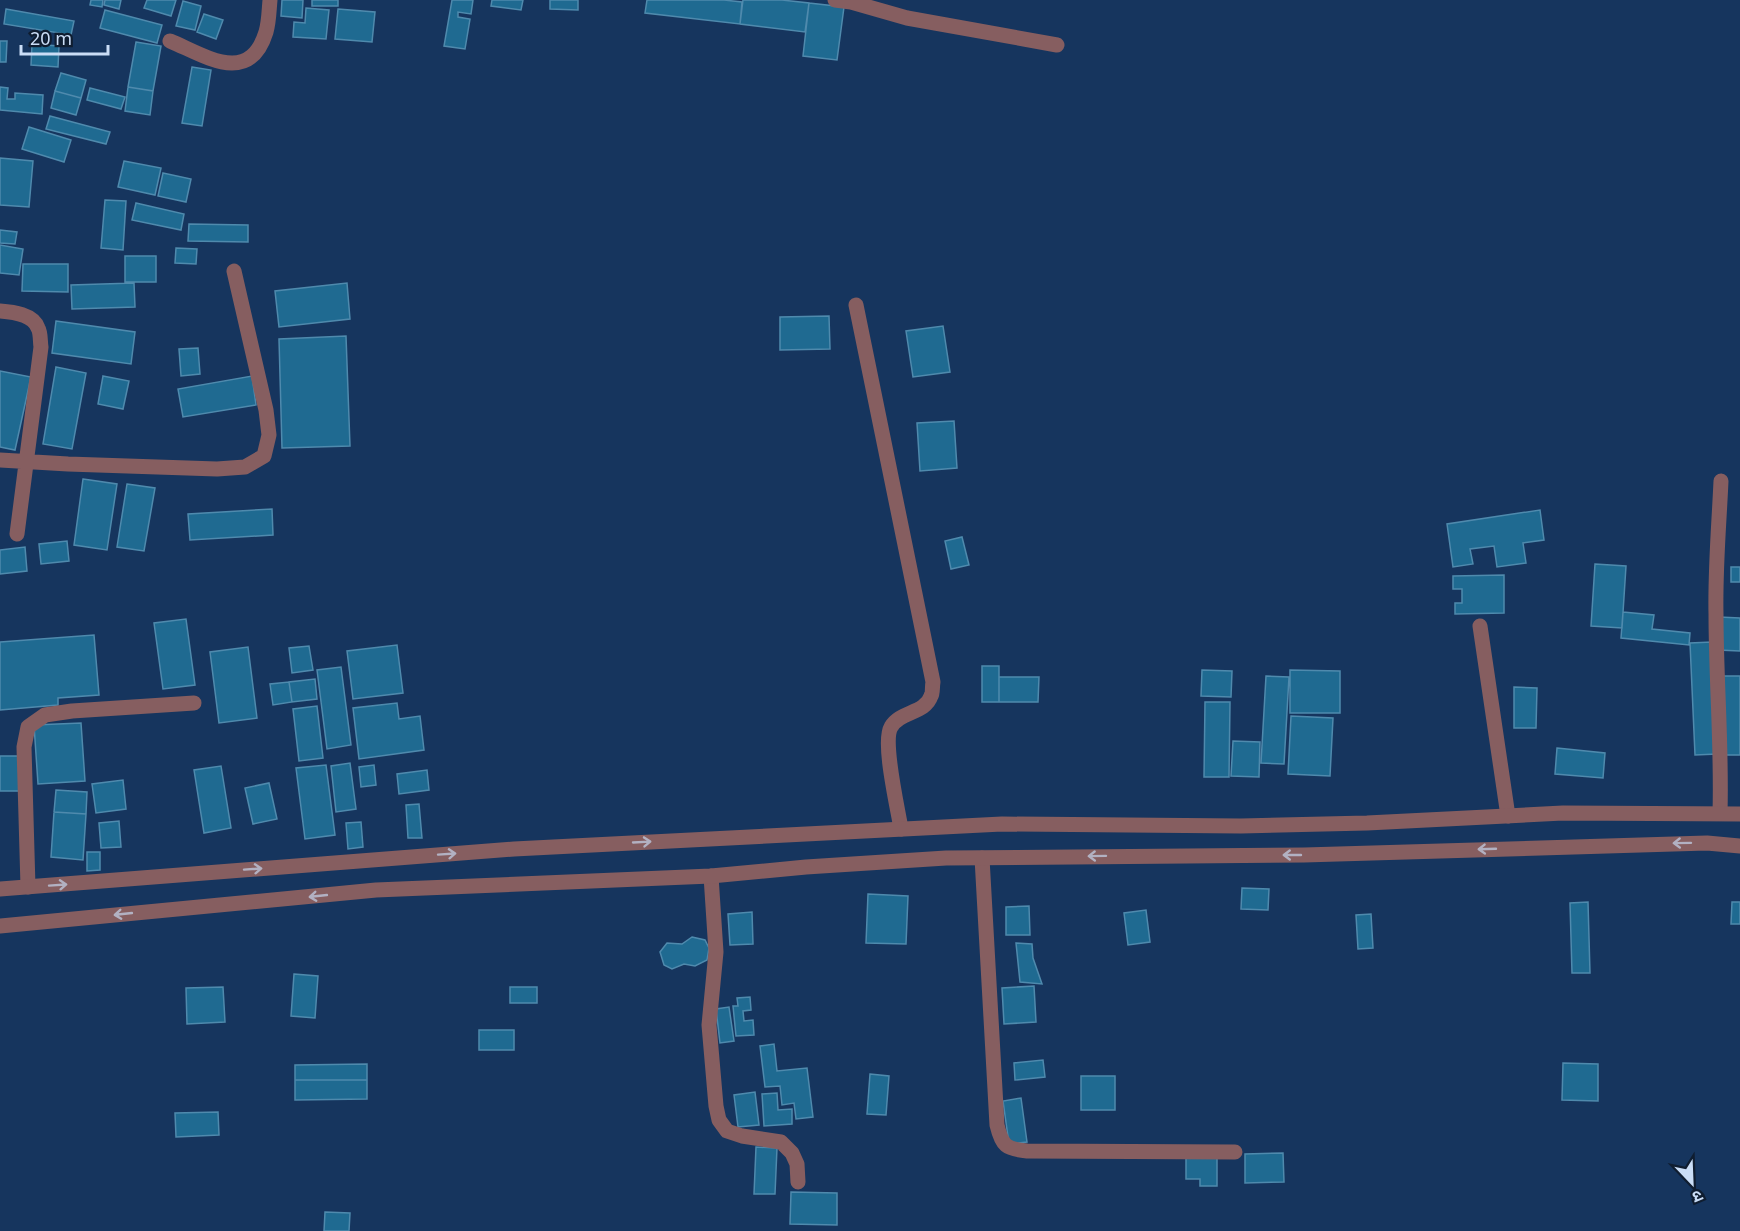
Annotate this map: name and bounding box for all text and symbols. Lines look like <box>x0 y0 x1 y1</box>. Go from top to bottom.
scale bar <box>21 18 108 56</box>
text: 20 m <box>30 26 72 50</box>
one-way arrow <box>631 837 651 848</box>
one-way arrow <box>1672 838 1692 849</box>
one-way arrow <box>1477 843 1497 855</box>
one-way arrow <box>437 848 457 859</box>
one-way arrow <box>1282 849 1302 861</box>
one-way arrow <box>1087 850 1107 862</box>
one-way arrow <box>242 864 262 875</box>
one-way arrow <box>48 879 68 890</box>
one-way arrow <box>308 891 328 902</box>
one-way arrow <box>114 909 134 920</box>
north arrow <box>1662 1153 1722 1213</box>
text: उ <box>1689 1185 1706 1209</box>

